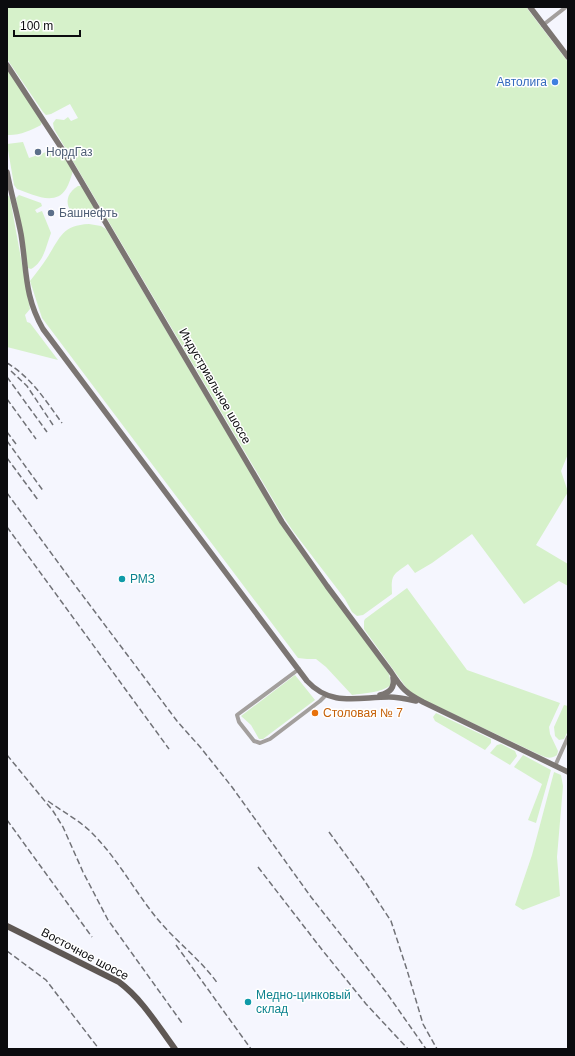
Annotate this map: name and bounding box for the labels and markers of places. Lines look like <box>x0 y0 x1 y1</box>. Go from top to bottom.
place label: Автолига <box>497 75 547 89</box>
marker: Автолига <box>550 77 560 87</box>
place label: НордГаз <box>46 145 93 159</box>
marker: НордГаз <box>33 147 43 157</box>
place label: Башнефть <box>59 206 118 220</box>
marker: Башнефть <box>46 208 56 218</box>
place label: РМЗ <box>130 572 155 586</box>
marker: РМЗ <box>117 574 127 584</box>
place label: Столовая № 7 <box>323 706 403 720</box>
marker: Столовая № 7 <box>310 708 320 718</box>
place label: Медно-цинковый склад <box>256 988 351 1016</box>
marker: Медно-цинковый склад <box>243 997 253 1007</box>

